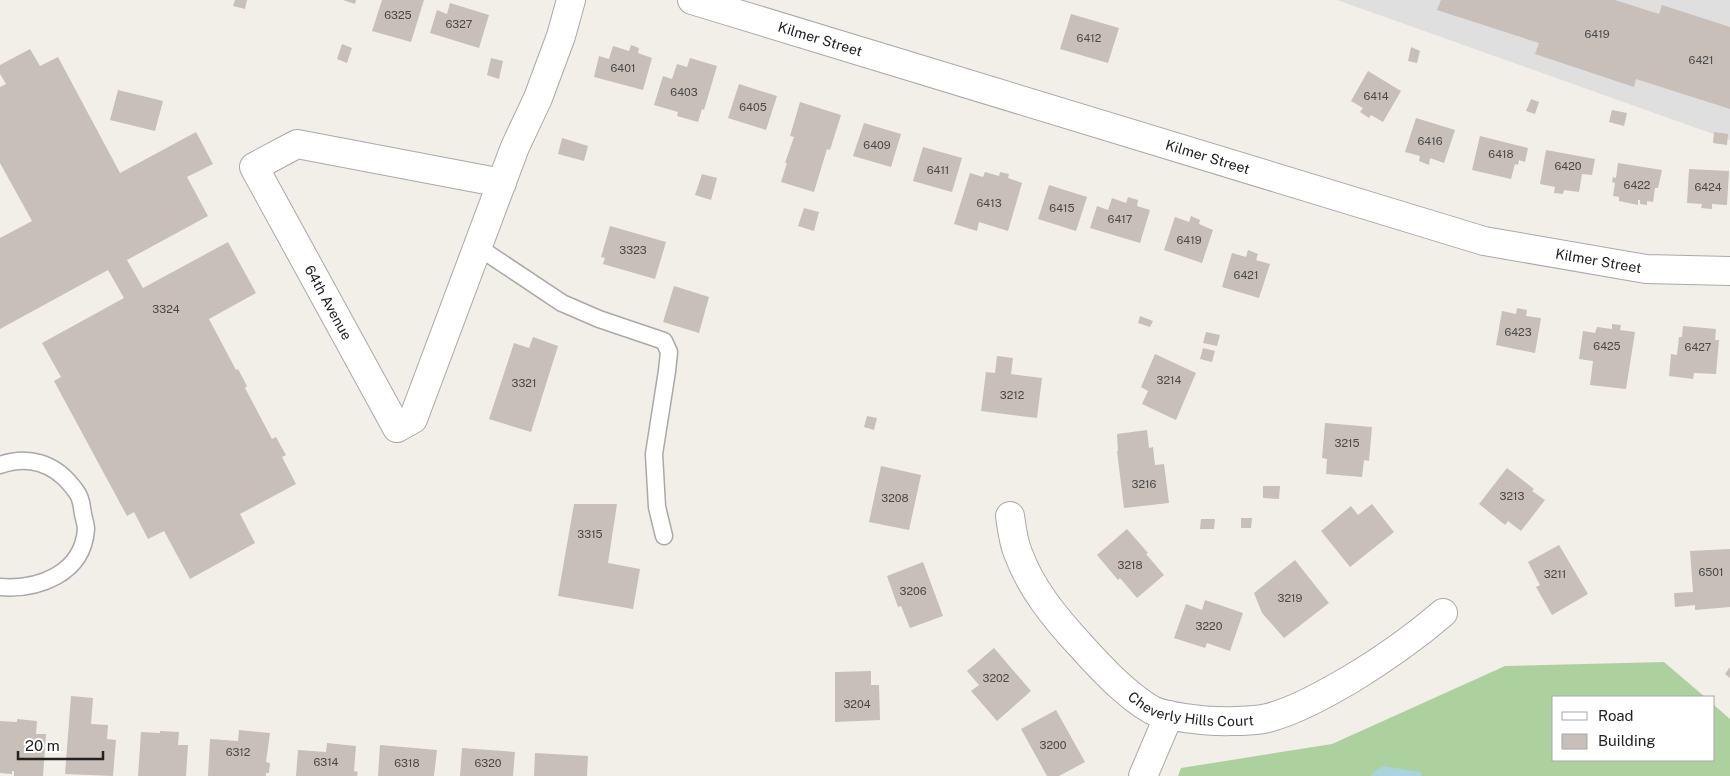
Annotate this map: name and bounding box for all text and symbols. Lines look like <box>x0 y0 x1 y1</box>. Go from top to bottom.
house number: 6325 <box>384 9 412 21</box>
house number: 6327 <box>446 18 473 30</box>
street label: Kilmer Street <box>776 19 864 59</box>
house number: 6419 <box>1584 28 1610 40</box>
house number: 6412 <box>1077 32 1102 44</box>
house number: 6421 <box>1689 54 1713 66</box>
house number: 6401 <box>611 62 635 74</box>
house number: 6403 <box>670 86 698 98</box>
house number: 6414 <box>1363 90 1389 102</box>
house number: 6405 <box>739 101 767 113</box>
house number: 6416 <box>1417 135 1443 147</box>
street label: Kilmer Street <box>1164 137 1252 177</box>
house number: 6409 <box>863 139 891 151</box>
house number: 6418 <box>1488 148 1514 160</box>
house number: 6420 <box>1554 160 1582 172</box>
house number: 6411 <box>927 164 949 176</box>
house number: 6422 <box>1624 179 1651 191</box>
house number: 6424 <box>1694 181 1722 193</box>
house number: 6413 <box>976 197 1002 209</box>
house number: 6415 <box>1049 202 1075 214</box>
house number: 6417 <box>1108 213 1133 225</box>
house number: 6419 <box>1176 234 1202 246</box>
house number: 3323 <box>619 244 647 256</box>
street label: Kilmer Street <box>1554 245 1643 276</box>
street label: 64th Avenue <box>301 262 355 343</box>
house number: 6421 <box>1234 269 1258 281</box>
house number: 3324 <box>152 303 180 315</box>
house number: 6423 <box>1504 326 1532 338</box>
house number: 6425 <box>1593 340 1621 352</box>
house number: 6427 <box>1685 341 1712 353</box>
house number: 3214 <box>1157 374 1182 386</box>
house number: 3321 <box>512 377 536 389</box>
house number: 3212 <box>1000 389 1025 401</box>
house number: 3215 <box>1334 437 1360 449</box>
house number: 3216 <box>1132 478 1157 490</box>
house number: 3213 <box>1500 490 1525 502</box>
house number: 3208 <box>881 492 909 504</box>
house number: 3315 <box>577 528 603 540</box>
house number: 3218 <box>1117 559 1143 571</box>
house number: 6501 <box>1698 566 1724 578</box>
house number: 3211 <box>1544 568 1566 580</box>
house number: 3206 <box>900 585 927 597</box>
house number: 3219 <box>1278 592 1303 604</box>
house number: 3220 <box>1196 620 1223 632</box>
house number: 3202 <box>983 672 1010 684</box>
street label: Cheverly Hills Court <box>1125 688 1254 729</box>
legend <box>1552 696 1715 761</box>
house number: 3204 <box>843 698 871 710</box>
text: Road <box>1598 707 1634 724</box>
scale bar <box>18 728 102 760</box>
text: Building <box>1598 732 1656 749</box>
text: 20 m <box>25 737 60 754</box>
house number: 3200 <box>1040 739 1067 751</box>
house number: 6312 <box>226 746 251 758</box>
house number: 6314 <box>313 756 339 768</box>
house number: 6318 <box>394 757 420 769</box>
house number: 6320 <box>475 757 502 769</box>

